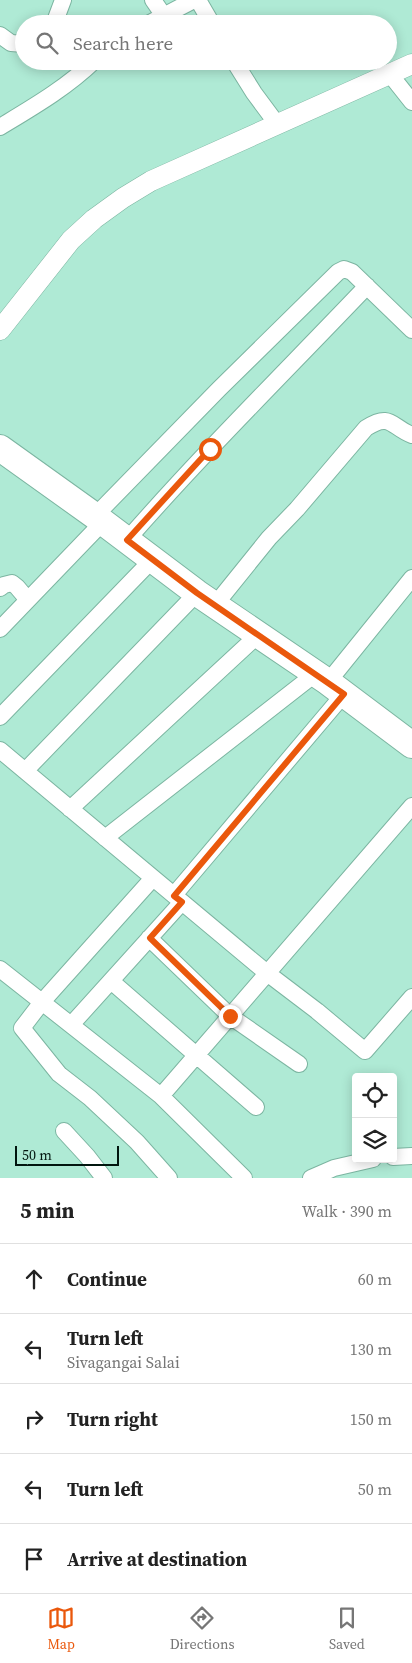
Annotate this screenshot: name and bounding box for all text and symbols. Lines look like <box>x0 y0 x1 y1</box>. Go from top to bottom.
search box <box>15 15 397 70</box>
icon: search <box>33 29 61 57</box>
text: Search here <box>73 30 173 56</box>
route start <box>199 438 222 461</box>
route end <box>219 1005 242 1028</box>
map controls <box>352 1073 397 1163</box>
button: locate <box>352 1073 397 1118</box>
button: layers <box>352 1118 397 1163</box>
scale bar <box>15 1143 119 1166</box>
text: 50 m <box>22 1145 52 1165</box>
text: 5 min <box>20 1196 75 1225</box>
text: Walk · 390 m <box>302 1200 392 1222</box>
icon: ahead <box>20 1265 48 1293</box>
text: Continue <box>67 1266 147 1292</box>
text: 60 m <box>358 1268 392 1290</box>
text: Turn left <box>67 1325 143 1351</box>
icon: left <box>20 1335 48 1363</box>
text: 130 m <box>350 1338 392 1360</box>
text: Sivagangai Salai <box>67 1351 180 1373</box>
icon: right <box>20 1405 48 1433</box>
text: Turn right <box>67 1406 158 1432</box>
text: 150 m <box>350 1408 392 1430</box>
icon: left <box>20 1475 48 1503</box>
text: Turn left <box>67 1476 143 1502</box>
text: 50 m <box>358 1478 392 1500</box>
icon: arrive <box>20 1545 48 1573</box>
text: Arrive at destination <box>67 1546 247 1572</box>
tab: Map <box>47 1604 75 1654</box>
tab: Directions <box>170 1604 234 1654</box>
tab: Saved <box>329 1604 365 1654</box>

